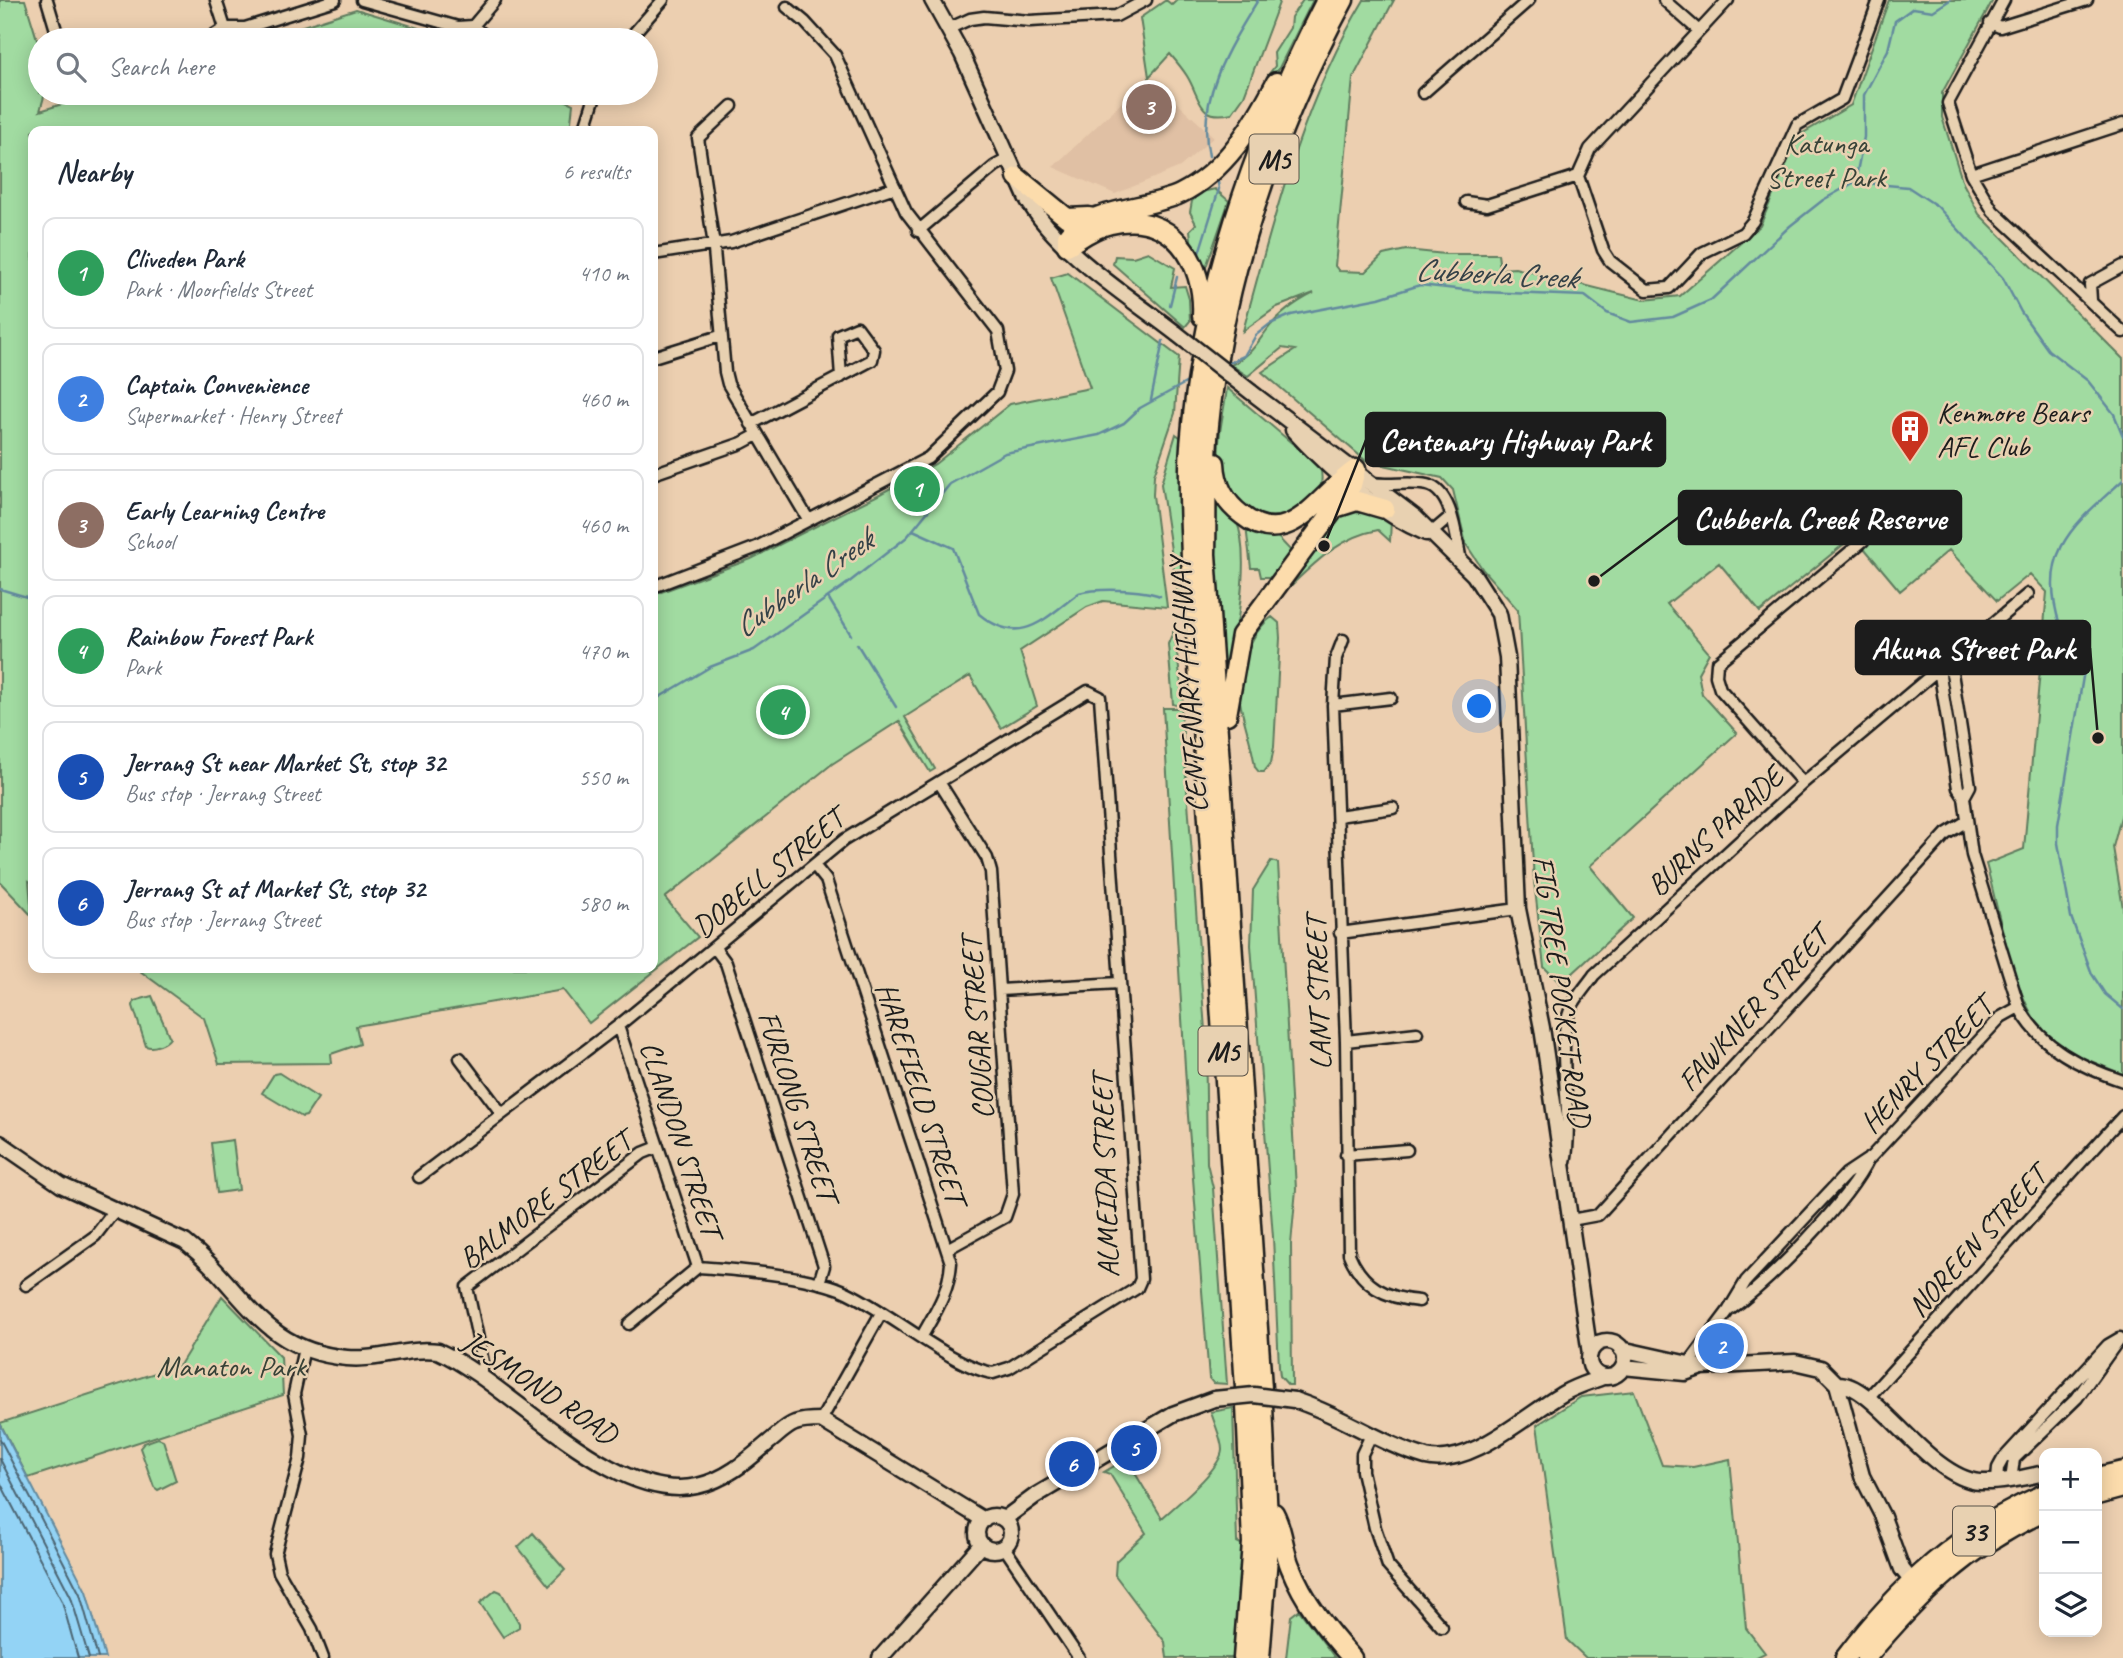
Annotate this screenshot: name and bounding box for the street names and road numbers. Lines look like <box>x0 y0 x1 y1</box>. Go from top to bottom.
road number: M5 <box>1250 134 1298 184</box>
street label: CENTENARY HIGHWAY <box>1160 551 1216 814</box>
street label: BURNS PARADE <box>1639 755 1794 904</box>
street label: DOBELL STREET <box>685 796 857 946</box>
street label: FIG TREE POCKET ROAD <box>1524 853 1600 1131</box>
street label: LANT STREET <box>1296 909 1340 1071</box>
street label: FAWKNER STREET <box>1669 913 1842 1099</box>
street label: COUGAR STREET <box>951 929 1002 1120</box>
street label: HAREFIELD STREET <box>867 977 977 1215</box>
street label: HENRY STREET <box>1852 984 2005 1141</box>
street label: FURLONG STREET <box>749 1006 849 1213</box>
road number: M5 <box>1198 1026 1248 1076</box>
street label: CLANDON STREET <box>631 1036 733 1249</box>
street label: ALMEIDA STREET <box>1082 1067 1128 1278</box>
street label: BALMORE STREET <box>451 1118 645 1277</box>
street label: NOREEN STREET <box>1899 1153 2059 1325</box>
street label: JESMOND ROAD <box>454 1320 627 1454</box>
road number: 33 <box>1953 1506 1995 1556</box>

